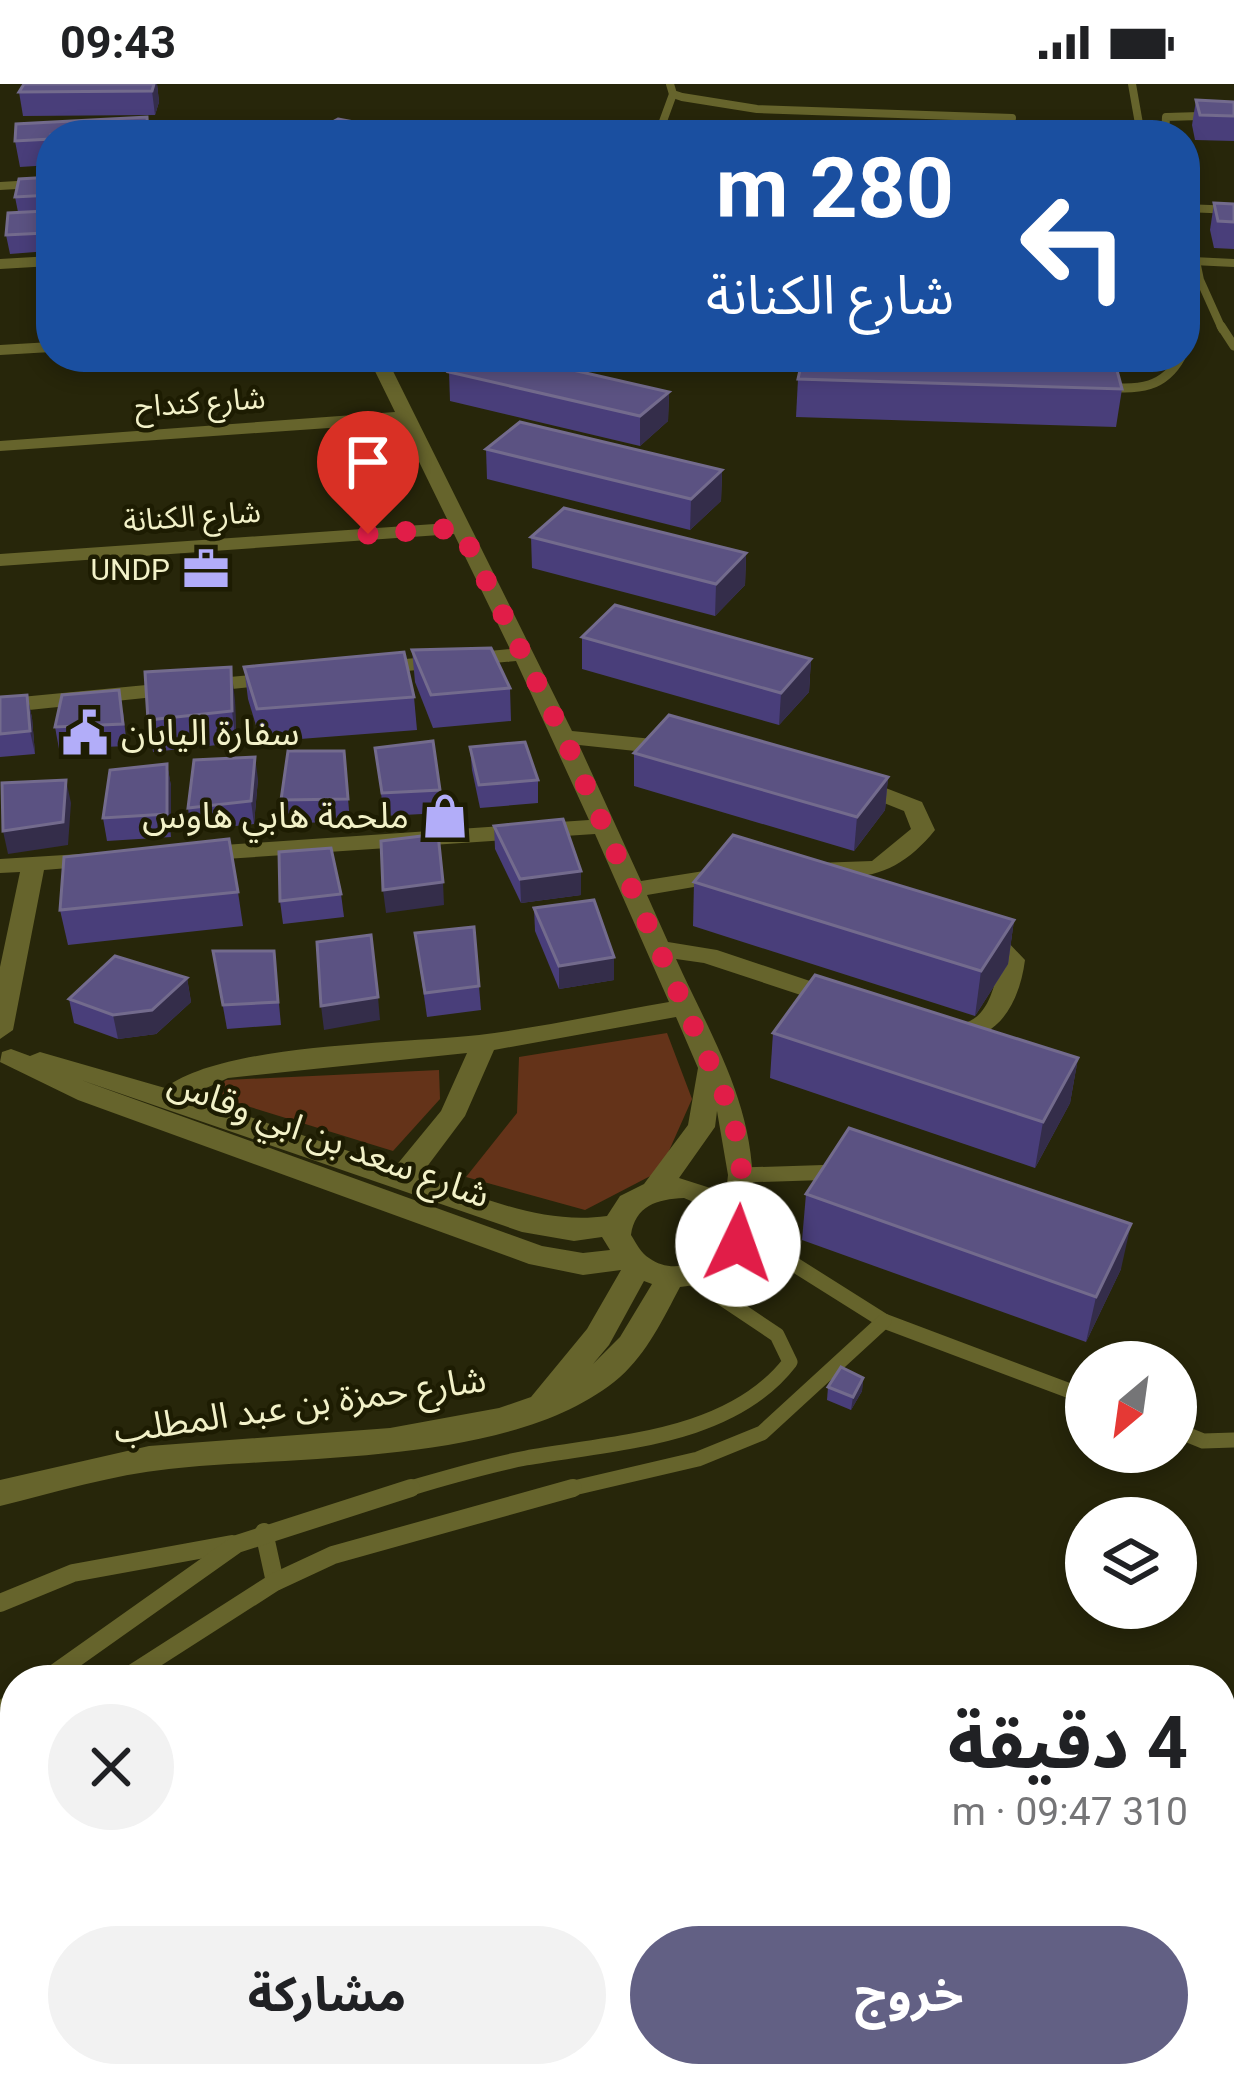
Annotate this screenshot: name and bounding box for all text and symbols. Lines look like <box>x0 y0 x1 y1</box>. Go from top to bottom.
text: 09:43 <box>60 16 176 69</box>
text: 280 m <box>716 139 954 238</box>
icon: left <box>996 168 1152 324</box>
text: شارع الكنانة <box>706 264 954 327</box>
street label: شارع كنداح <box>134 380 267 429</box>
pin <box>317 411 419 534</box>
icon: arrive <box>335 429 401 495</box>
street label: شارع الكنانة <box>122 494 262 543</box>
office icon: UNDP <box>181 544 231 594</box>
place label: UNDP <box>91 552 170 587</box>
public building icon: سفارة اليابان <box>60 708 110 758</box>
place label: سفارة اليابان <box>121 712 299 754</box>
shop icon: ملحمة هابي هاوس <box>420 791 470 841</box>
place label: ملحمة هابي هاوس <box>142 795 409 843</box>
street label: شارع سعد بن ابي وقاس <box>160 1061 495 1223</box>
position arrow <box>675 1181 801 1307</box>
north arrow <box>1065 1341 1197 1473</box>
map controls <box>1065 1341 1197 1629</box>
street label: شارع حمزة بن عبد المطلب <box>111 1358 489 1457</box>
button: layers <box>1065 1497 1197 1629</box>
text: 4 دقيقة <box>948 1701 1188 1786</box>
button: close <box>48 1704 174 1830</box>
text: 310 m · 09:47 <box>952 1789 1188 1835</box>
button: مشاركة <box>48 1926 606 2064</box>
button: خروج <box>630 1926 1188 2064</box>

